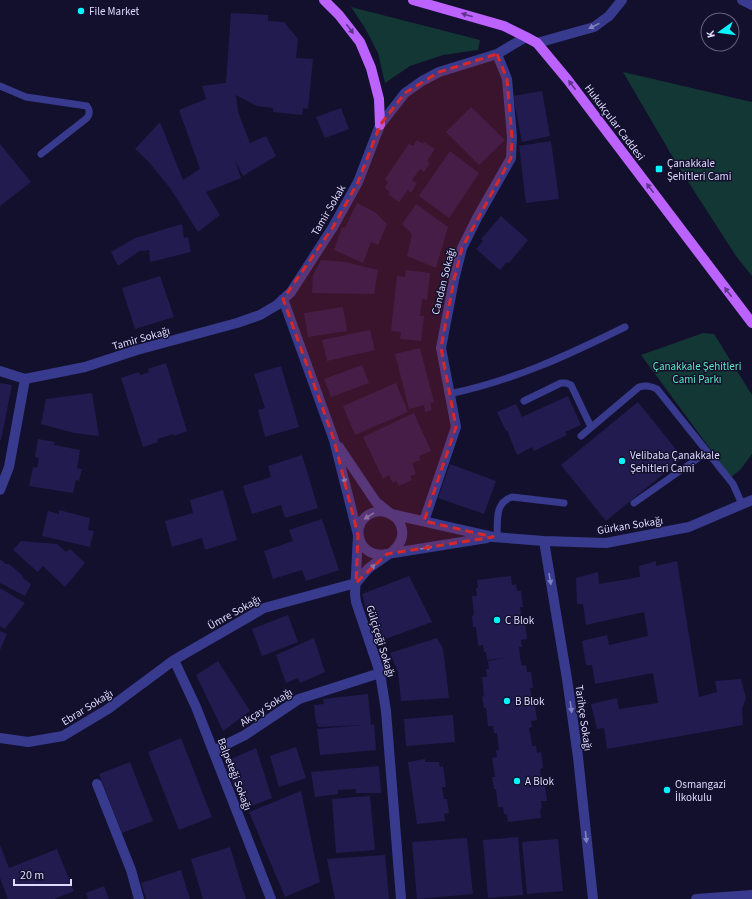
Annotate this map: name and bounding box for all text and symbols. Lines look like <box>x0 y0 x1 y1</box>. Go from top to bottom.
place label: File Market <box>89 4 140 19</box>
marker: File Market <box>76 6 86 16</box>
one-way arrow <box>461 12 473 18</box>
north arrow <box>700 12 740 52</box>
one-way arrow <box>346 23 354 34</box>
one-way arrow <box>588 23 599 29</box>
text: K <box>703 29 719 39</box>
one-way arrow <box>567 79 576 90</box>
street label: Hukukçular Caddesi <box>581 81 648 163</box>
place label: Çanakkale Şehitleri Cami <box>667 156 731 184</box>
marker: Çanakkale Şehitleri Cami <box>654 164 664 174</box>
street label: Tamir Sokak <box>308 181 349 239</box>
one-way arrow <box>646 183 654 194</box>
street label: Candan Sokağı <box>428 246 459 316</box>
one-way arrow <box>724 286 733 297</box>
street label: Tamir Sokağı <box>110 323 172 354</box>
park label: Çanakkale Şehitleri Cami Parkı <box>653 359 741 387</box>
place label: Velibaba Çanakkale Şehitleri Cami <box>630 448 720 476</box>
marker: Velibaba Çanakkale Şehitleri Cami <box>617 456 627 466</box>
one-way arrow <box>341 472 347 484</box>
one-way arrow <box>363 512 375 519</box>
street label: Gürkan Sokağı <box>596 513 664 538</box>
one-way arrow <box>420 545 432 551</box>
one-way arrow <box>365 563 376 572</box>
one-way arrow <box>547 573 553 585</box>
street label: Ümre Sokağı <box>205 592 263 633</box>
street label: Gülçiçeği Sokağı <box>362 603 399 679</box>
place label: C Blok <box>505 613 535 628</box>
marker: C Blok <box>492 615 502 625</box>
street label: Tarihçe Sokağı <box>571 684 596 752</box>
street label: Akçay Sokağı <box>237 685 296 730</box>
street label: Ebrar Sokağı <box>59 686 116 729</box>
place label: B Blok <box>515 694 545 709</box>
marker: B Blok <box>502 696 512 706</box>
one-way arrow <box>568 701 574 713</box>
street label: Balpeteği Sokağı <box>214 736 255 813</box>
place label: A Blok <box>525 774 554 789</box>
marker: A Blok <box>512 776 522 786</box>
place label: Osmangazi İlkokulu <box>675 777 726 805</box>
marker: Osmangazi İlkokulu <box>662 785 672 795</box>
one-way arrow <box>583 830 589 843</box>
scale bar <box>14 861 71 887</box>
text: 20 m <box>20 867 44 884</box>

